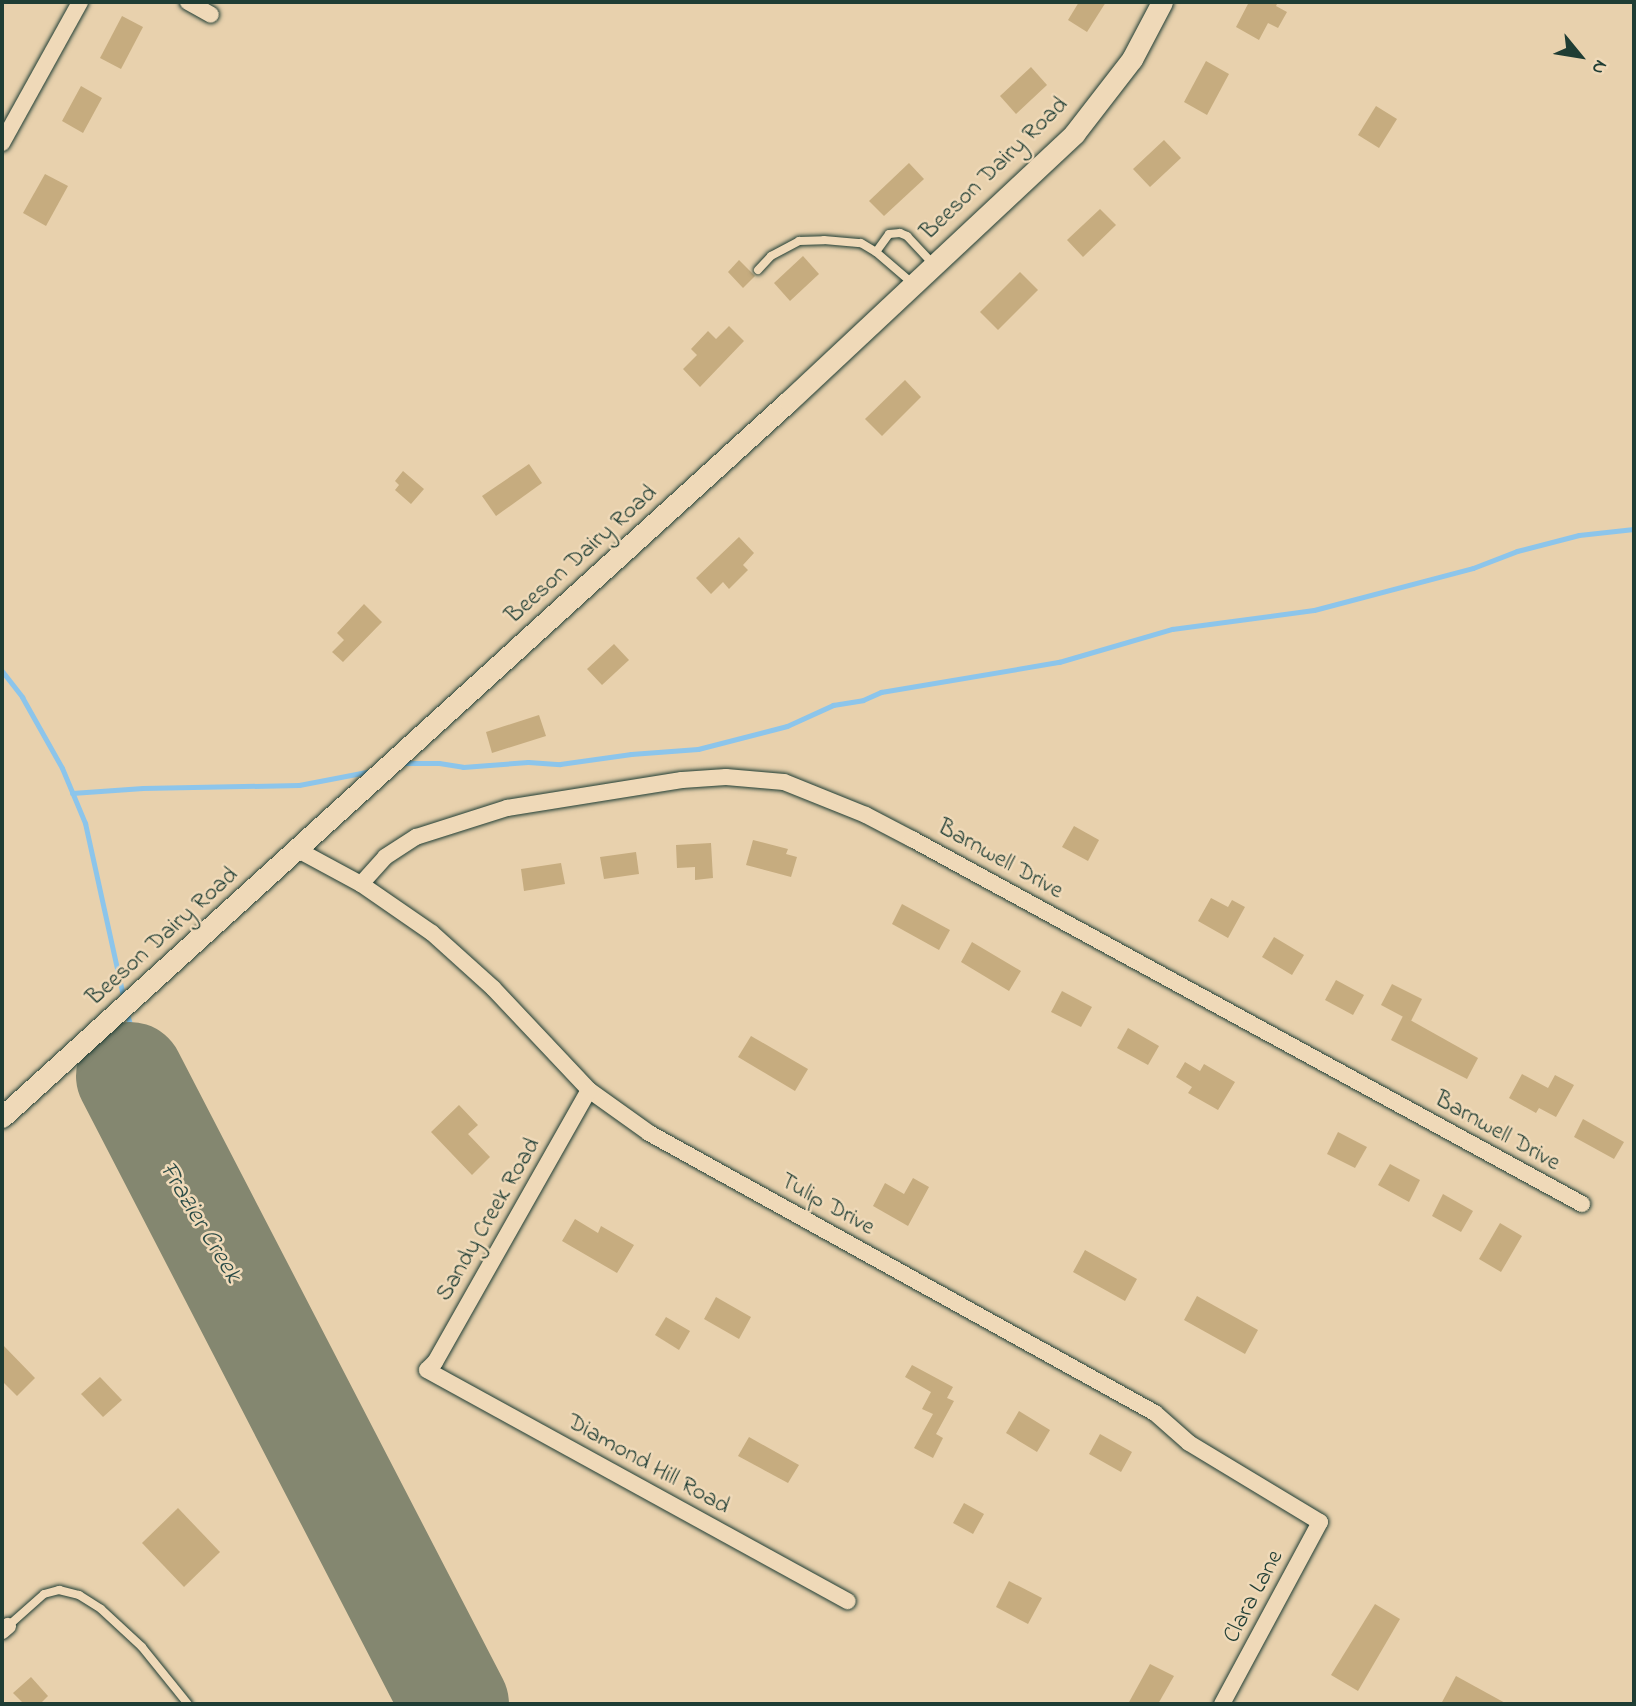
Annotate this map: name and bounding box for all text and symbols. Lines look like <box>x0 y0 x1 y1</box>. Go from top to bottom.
north arrow <box>1545 21 1615 91</box>
text: N <box>1584 54 1614 79</box>
street label: Beeson Dairy Road <box>915 91 1075 247</box>
street label: Beeson Dairy Road <box>500 479 664 631</box>
street label: Barnwell Drive <box>932 814 1068 906</box>
street label: Beeson Dairy Road <box>81 861 245 1013</box>
street label: Barnwell Drive <box>1429 1086 1565 1178</box>
street label: Sandy Creek Road <box>431 1133 547 1307</box>
water label: Frazier Creek <box>151 1157 247 1289</box>
street label: Tulip Drive <box>775 1167 879 1243</box>
street label: Diamond Hill Road <box>561 1408 735 1522</box>
street label: Clara Lane <box>1218 1546 1290 1648</box>

